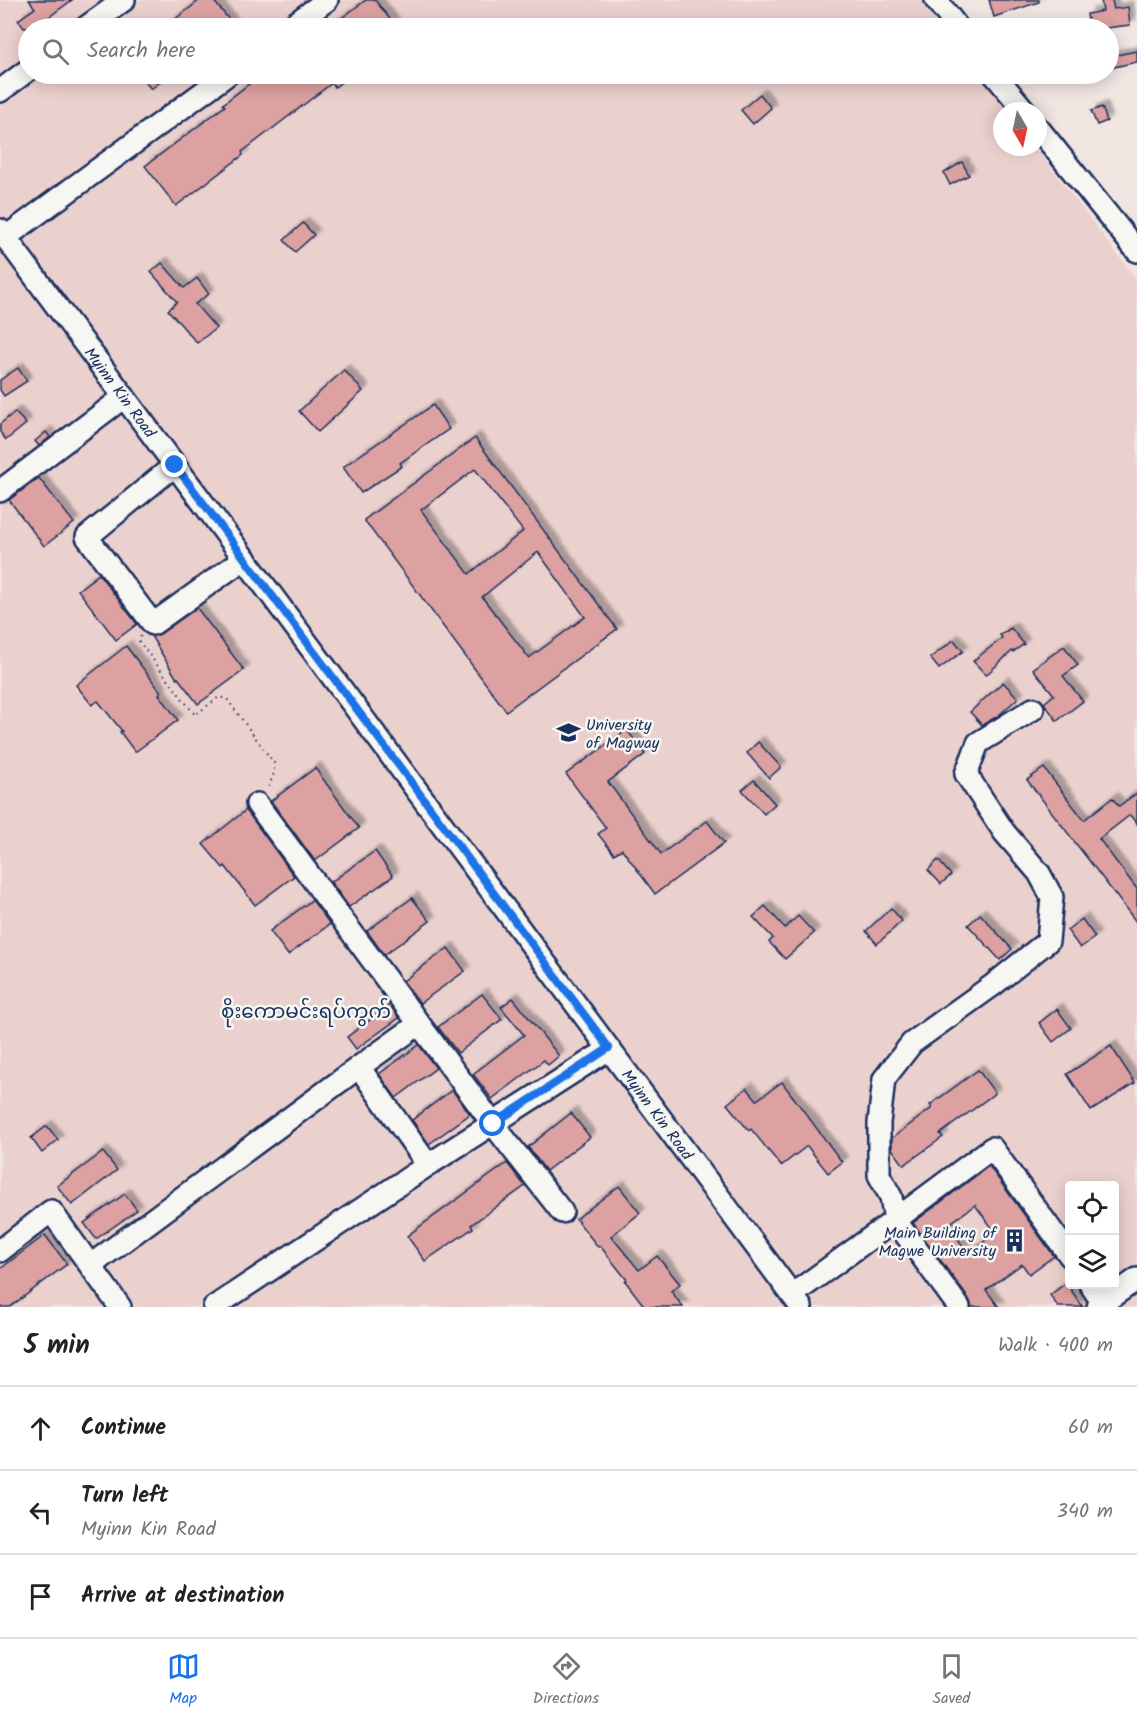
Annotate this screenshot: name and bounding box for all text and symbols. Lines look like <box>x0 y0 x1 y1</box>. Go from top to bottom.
search box <box>18 18 1119 84</box>
text: Search here <box>87 34 195 69</box>
icon: search <box>39 35 72 68</box>
north arrow <box>993 102 1047 156</box>
street label: Myinn Kin Road <box>77 342 162 444</box>
route end <box>161 451 187 477</box>
place label: University of Magway <box>586 713 660 756</box>
school or university icon: University of Magway <box>555 720 581 746</box>
district label: စိုးကောမင်းရပ်ကွက် <box>221 997 391 1029</box>
street label: Myinn Kin Road <box>614 1064 699 1167</box>
route start <box>479 1110 505 1136</box>
map controls <box>1065 1181 1119 1289</box>
button: locate <box>1065 1181 1119 1235</box>
place label: Main Building of Magwe University <box>878 1221 998 1264</box>
building icon: Main Building of Magwe University <box>1001 1228 1027 1254</box>
button: layers <box>1065 1235 1119 1289</box>
text: 5 min <box>24 1325 90 1367</box>
text: Walk · 400 m <box>998 1330 1113 1362</box>
text: Continue <box>81 1411 166 1446</box>
icon: ahead <box>24 1412 57 1445</box>
text: 60 m <box>1068 1412 1113 1444</box>
text: Turn left <box>81 1479 168 1514</box>
icon: left <box>24 1496 57 1529</box>
text: 340 m <box>1057 1496 1113 1528</box>
text: Myinn Kin Road <box>81 1514 216 1546</box>
text: Arrive at destination <box>81 1579 284 1614</box>
icon: arrive <box>24 1580 57 1613</box>
tab: Map <box>167 1650 200 1711</box>
tab: Directions <box>533 1650 599 1711</box>
tab: Saved <box>932 1650 970 1711</box>

